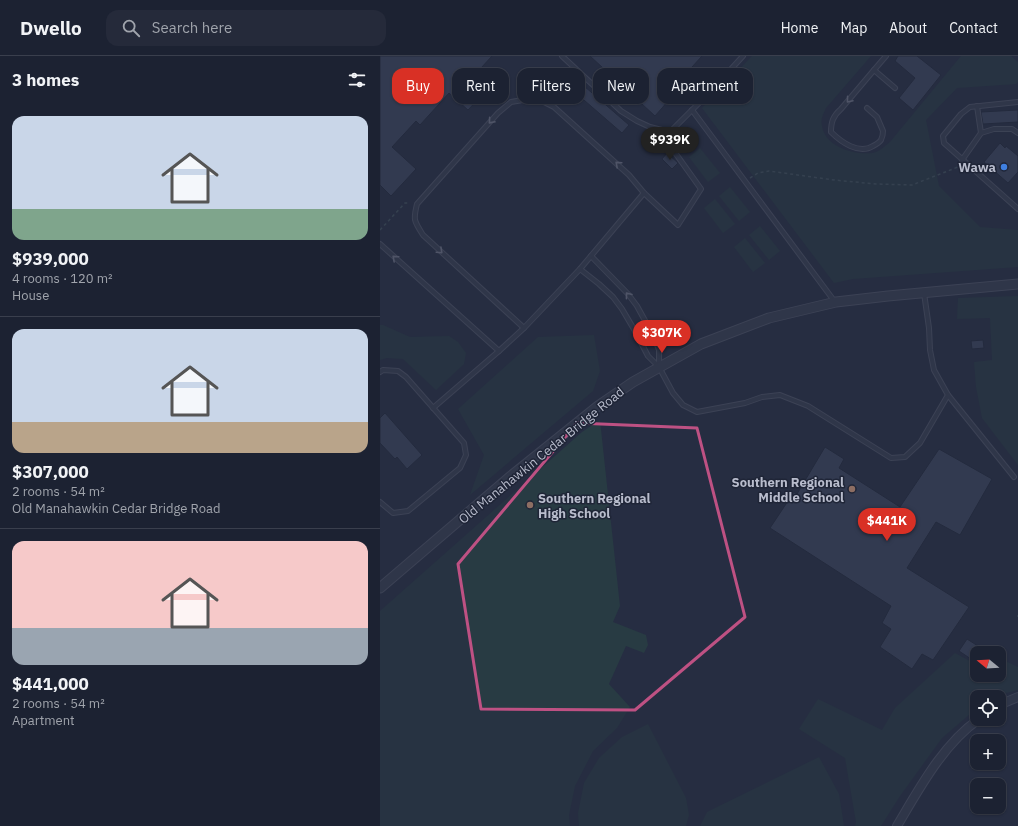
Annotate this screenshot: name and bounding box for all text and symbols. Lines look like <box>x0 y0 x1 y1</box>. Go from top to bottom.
search box <box>106 10 386 46</box>
text: Dwello <box>20 16 82 40</box>
icon: search <box>120 17 142 39</box>
text: Search here <box>152 18 232 37</box>
text: Home <box>781 19 818 37</box>
text: Map <box>840 19 867 37</box>
text: About <box>889 19 927 37</box>
text: Contact <box>949 19 998 37</box>
chip: Buy <box>392 68 444 104</box>
chip: Rent <box>452 68 509 104</box>
chip: Filters <box>517 68 585 104</box>
chip: New <box>593 68 649 104</box>
chip: Apartment <box>657 68 753 104</box>
text: 3 homes <box>12 69 79 91</box>
icon: filters <box>346 69 368 91</box>
one-way arrow <box>846 96 853 103</box>
one-way arrow <box>488 116 495 123</box>
pin: $939K <box>642 127 698 161</box>
text: $939K <box>650 131 690 148</box>
icon: home <box>154 142 226 214</box>
place label: Wawa <box>958 159 996 176</box>
one-way arrow <box>615 162 622 169</box>
marker: Wawa <box>999 162 1009 172</box>
one-way arrow <box>436 246 443 253</box>
text: $939,000 <box>12 248 89 270</box>
one-way arrow <box>392 255 400 262</box>
text: 4 rooms · 120 m² <box>12 270 113 287</box>
text: House <box>12 287 49 304</box>
one-way arrow <box>626 292 633 299</box>
pin: $307K <box>634 320 690 354</box>
text: $307K <box>642 324 682 341</box>
icon: home <box>154 355 226 427</box>
street label: Old Manahawkin Cedar Bridge Road <box>455 383 628 528</box>
text: $307,000 <box>12 461 89 483</box>
place label: Southern Regional Middle School <box>732 474 844 506</box>
text: 2 rooms · 54 m² <box>12 483 105 500</box>
marker: Southern Regional Middle School <box>847 484 857 494</box>
place label: Southern Regional High School <box>538 490 651 522</box>
text: Old Manahawkin Cedar Bridge Road <box>12 500 220 517</box>
marker: Southern Regional High School <box>525 500 535 510</box>
pin: $441K <box>859 508 915 542</box>
text: $441K <box>867 512 907 529</box>
icon: home <box>154 567 226 639</box>
north arrow <box>970 646 1006 682</box>
map controls <box>970 646 1006 814</box>
text: $441,000 <box>12 673 89 695</box>
button: locate <box>970 690 1006 726</box>
text: 2 rooms · 54 m² <box>12 695 105 712</box>
text: Apartment <box>12 712 75 729</box>
button: + <box>970 734 1006 770</box>
button: − <box>970 778 1006 814</box>

